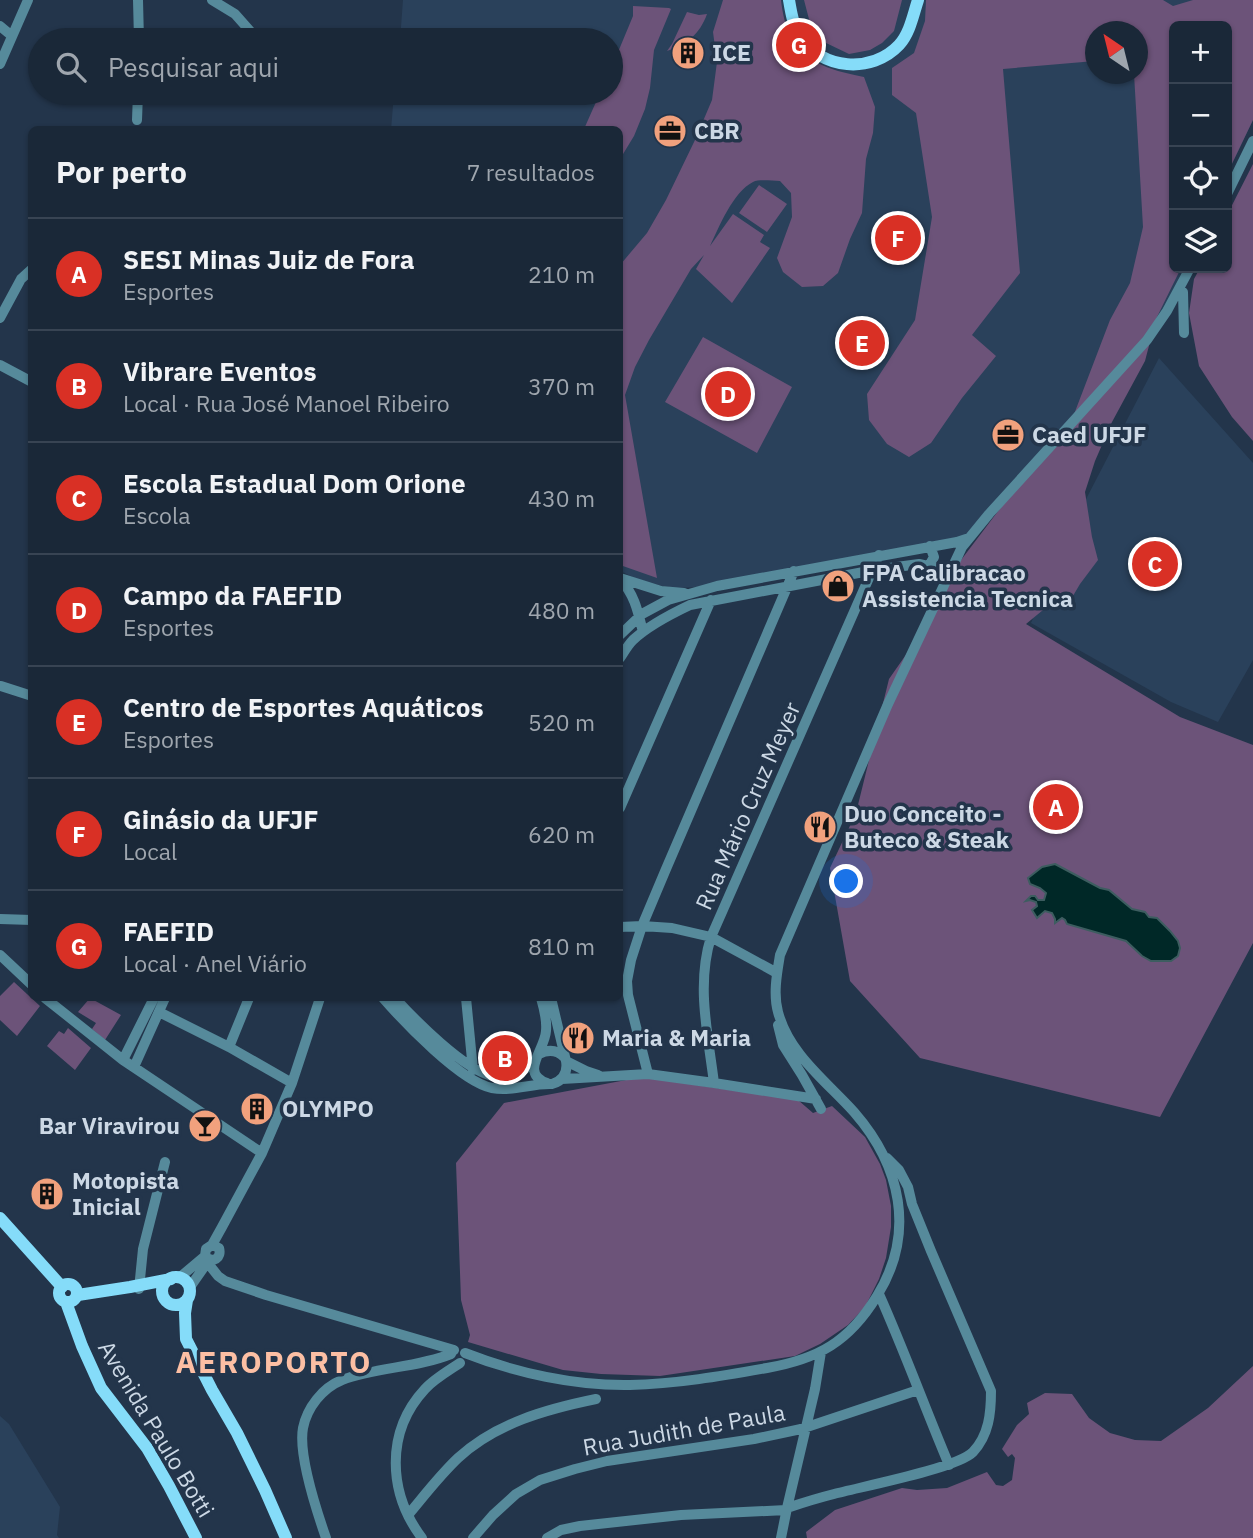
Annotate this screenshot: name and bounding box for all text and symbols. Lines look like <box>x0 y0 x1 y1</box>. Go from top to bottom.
pin: G <box>776 19 822 71</box>
north arrow <box>1085 21 1148 84</box>
map controls <box>1169 21 1232 273</box>
button: + <box>1169 21 1232 84</box>
search box <box>28 28 623 105</box>
building icon: ICE <box>669 34 707 72</box>
place label: ICE <box>712 37 751 67</box>
icon: search <box>52 48 90 86</box>
text: Pesquisar aqui <box>108 50 279 84</box>
button: − <box>1169 84 1232 147</box>
office icon: CBR <box>651 112 689 150</box>
place label: CBR <box>694 115 740 145</box>
button: locate <box>1169 147 1232 210</box>
text: Por perto <box>56 152 187 191</box>
text: 7 resultados <box>467 157 595 187</box>
button: layers <box>1169 210 1232 273</box>
pin: F <box>875 212 921 264</box>
text: SESI Minas Juiz de Fora <box>123 242 414 276</box>
text: A <box>71 259 87 289</box>
text: 210 m <box>528 259 595 289</box>
text: Esportes <box>123 276 214 306</box>
pin: E <box>839 317 885 369</box>
text: Vibrare Eventos <box>123 354 317 388</box>
pin: D <box>705 368 751 420</box>
text: B <box>71 371 87 401</box>
text: 370 m <box>528 371 595 401</box>
text: Local · Rua José Manoel Ribeiro <box>123 388 450 418</box>
office icon: Caed UFJF <box>989 416 1027 454</box>
place label: Caed UFJF <box>1032 419 1146 449</box>
text: Escola Estadual Dom Orione <box>123 466 466 500</box>
text: C <box>72 483 86 513</box>
text: 430 m <box>528 483 595 513</box>
text: Escola <box>123 500 190 530</box>
pin: C <box>1132 538 1178 590</box>
place label: FPA Calibracao Assistencia Tecnica <box>862 557 1073 613</box>
shop icon: FPA Calibracao Assistencia Tecnica <box>819 567 857 605</box>
text: Campo da FAEFID <box>123 578 342 612</box>
text: D <box>71 595 87 625</box>
text: 480 m <box>528 595 595 625</box>
text: Esportes <box>123 612 214 642</box>
text: Centro de Esportes Aquáticos <box>123 690 484 724</box>
street label: Rua Mário Cruz Meyer <box>688 696 807 914</box>
text: E <box>72 707 86 737</box>
text: 520 m <box>528 707 595 737</box>
text: Esportes <box>123 724 214 754</box>
pin: A <box>1033 781 1079 833</box>
place label: Duo Conceito - Buteco & Steak <box>844 798 1010 854</box>
text: Ginásio da UFJF <box>123 802 319 836</box>
restaurant icon: Duo Conceito - Buteco & Steak <box>801 808 839 846</box>
text: F <box>72 819 86 849</box>
text: 620 m <box>528 819 595 849</box>
text: Local <box>123 836 177 866</box>
your location <box>829 864 863 898</box>
text: FAEFID <box>123 914 214 948</box>
text: G <box>71 931 87 961</box>
text: 810 m <box>528 931 595 961</box>
text: Local · Anel Viário <box>123 948 307 978</box>
restaurant icon: Maria & Maria <box>559 1019 597 1057</box>
place label: Maria & Maria <box>602 1022 751 1052</box>
pin: B <box>482 1032 528 1084</box>
building icon: OLYMPO <box>238 1090 276 1128</box>
place label: OLYMPO <box>282 1093 374 1123</box>
bar icon: Bar Viravirou <box>186 1107 224 1145</box>
place label: Bar Viravirou <box>39 1110 180 1140</box>
place label: Motopista Inicial <box>72 1165 179 1221</box>
building icon: Motopista Inicial <box>28 1175 66 1213</box>
street label: Avenida Paulo Botti <box>92 1335 222 1522</box>
district label: AEROPORTO <box>176 1342 372 1381</box>
street label: Rua Judith de Paula <box>580 1396 787 1462</box>

